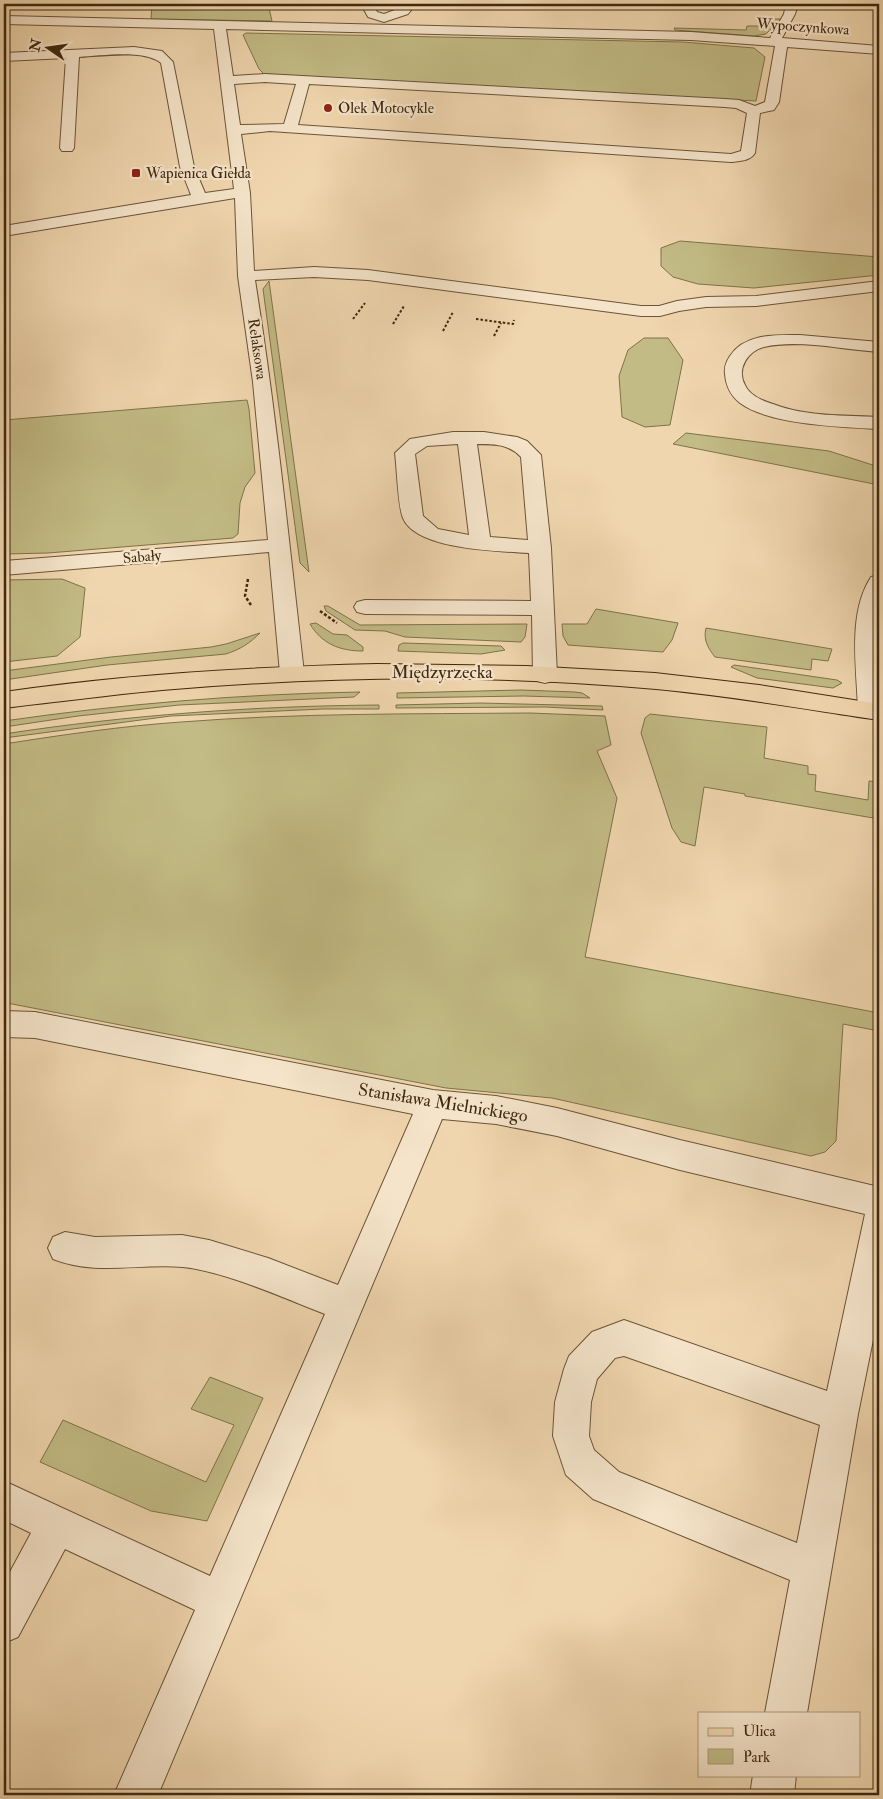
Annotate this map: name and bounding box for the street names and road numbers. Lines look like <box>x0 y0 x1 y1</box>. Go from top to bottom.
street label: Wypoczynkowa <box>755 14 851 41</box>
street label: Relaksowa <box>243 317 271 382</box>
street label: Sabały <box>122 546 162 568</box>
street label: Międzyrzecka <box>391 661 493 684</box>
street label: Stanisława Mielnickiego <box>357 1078 530 1128</box>

